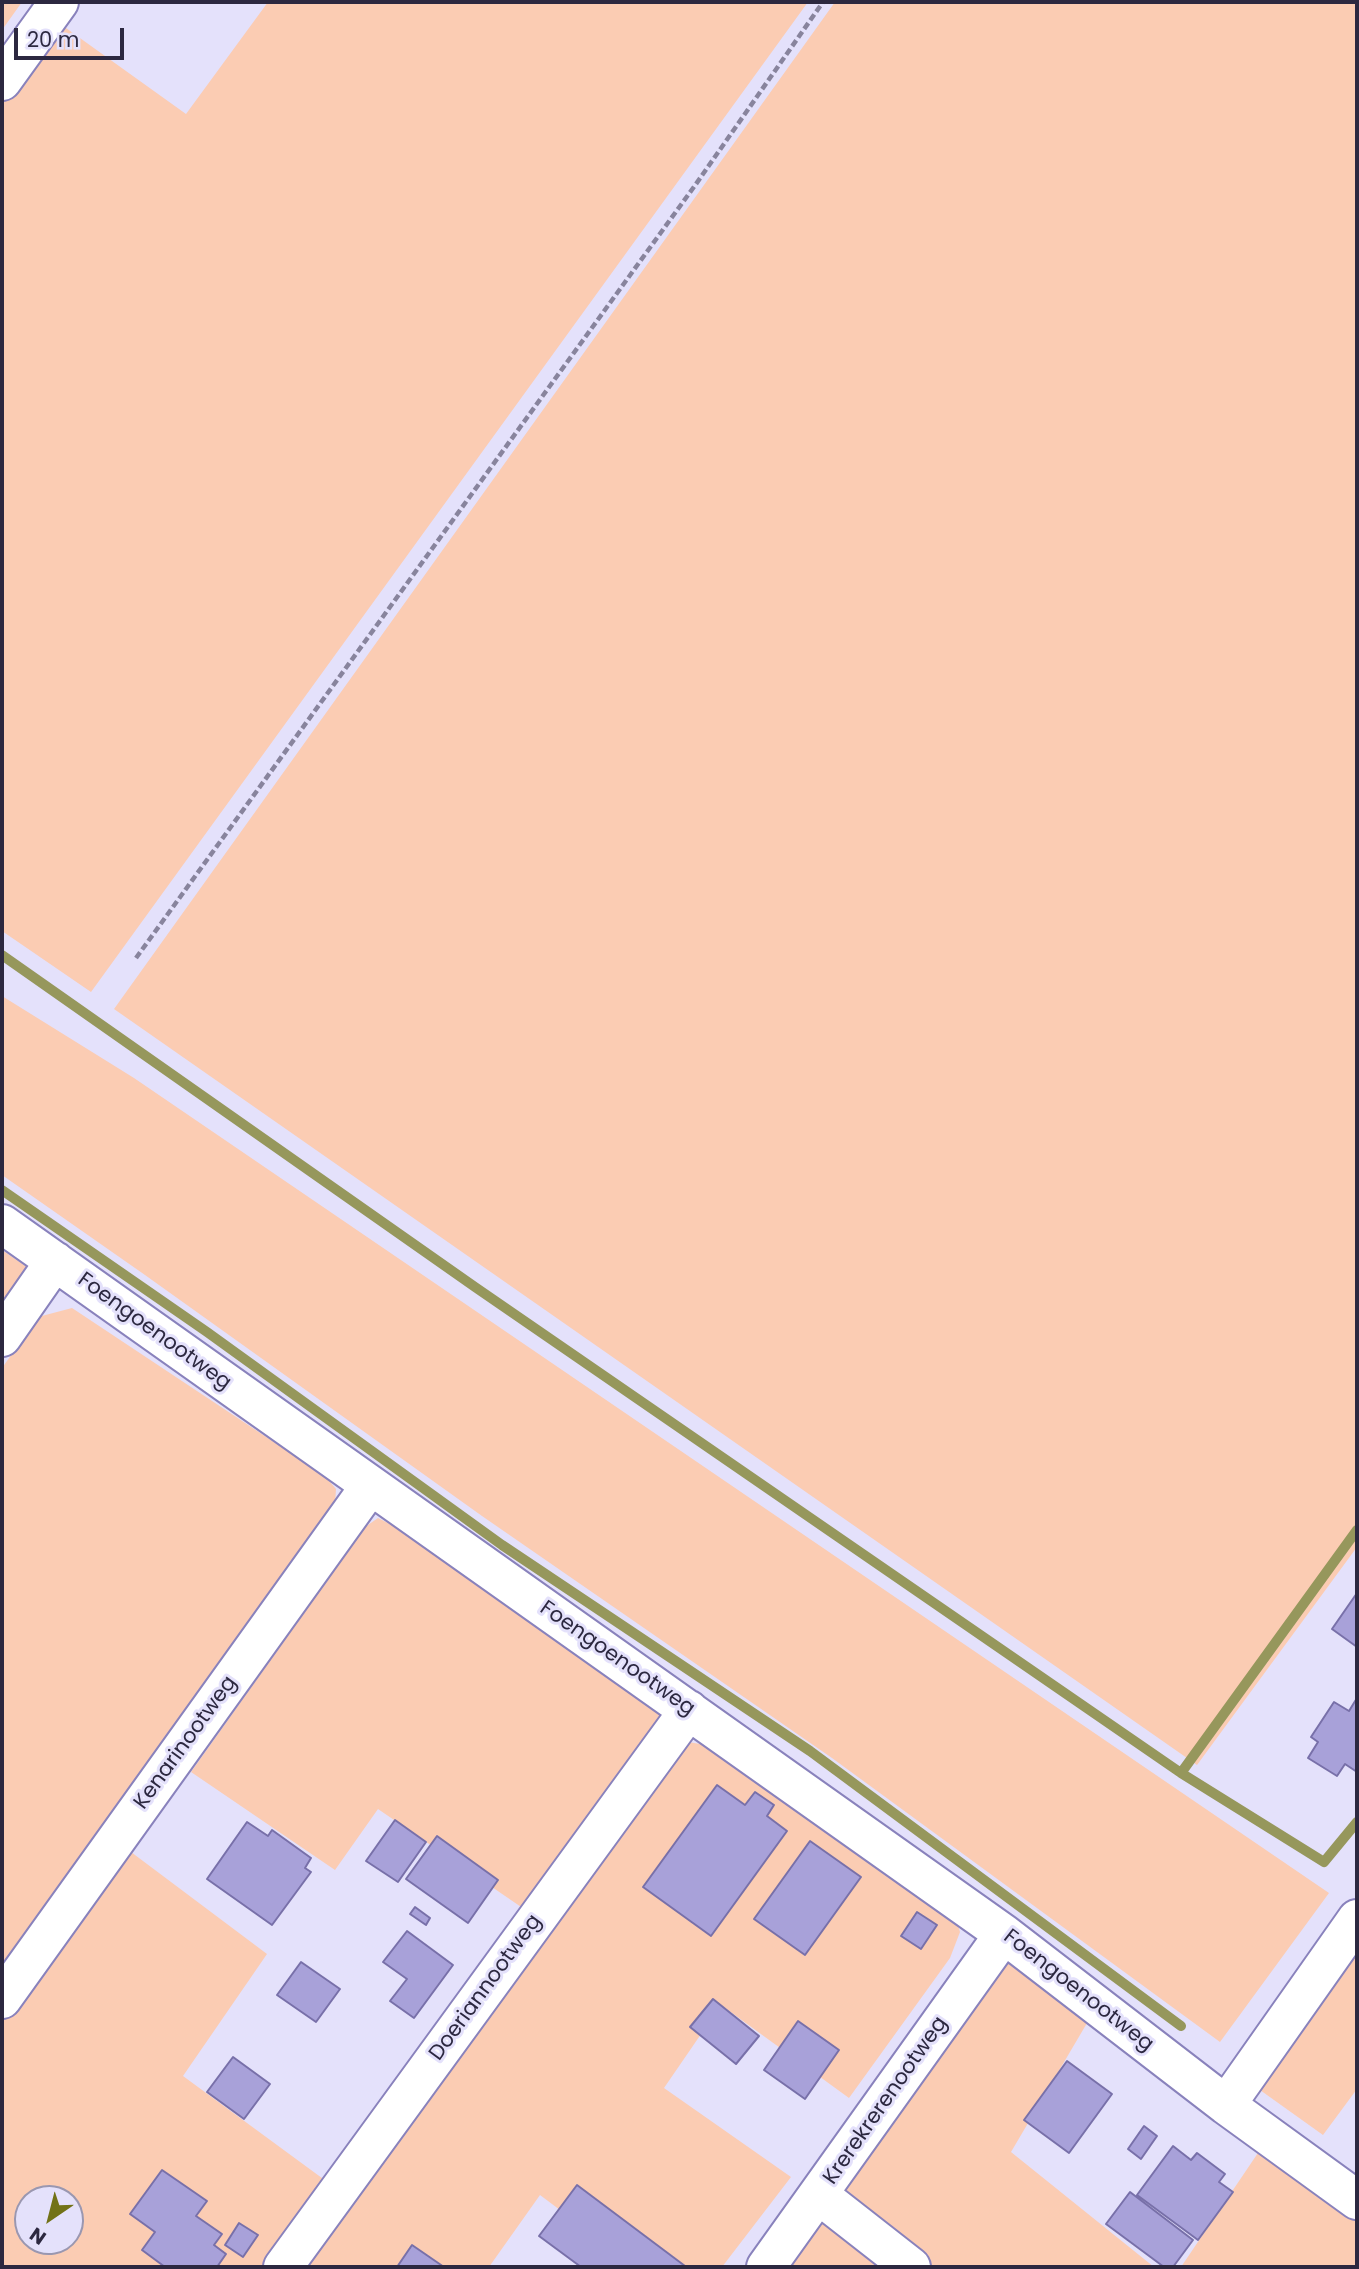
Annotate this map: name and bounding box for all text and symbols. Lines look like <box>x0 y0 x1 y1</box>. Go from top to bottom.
scale bar <box>18 14 128 58</box>
text: 20 m <box>27 25 80 54</box>
street label: Foengoenootweg <box>72 1268 236 1396</box>
street label: Foengoenootweg <box>535 1596 699 1722</box>
street label: Kenarinootweg <box>129 1671 243 1815</box>
street label: Doeriannootweg <box>425 1910 547 2066</box>
street label: Foengoenootweg <box>998 1925 1158 2057</box>
street label: Krerekrerenootweg <box>819 2012 953 2190</box>
north arrow <box>14 2185 84 2255</box>
text: N <box>24 2221 51 2251</box>

